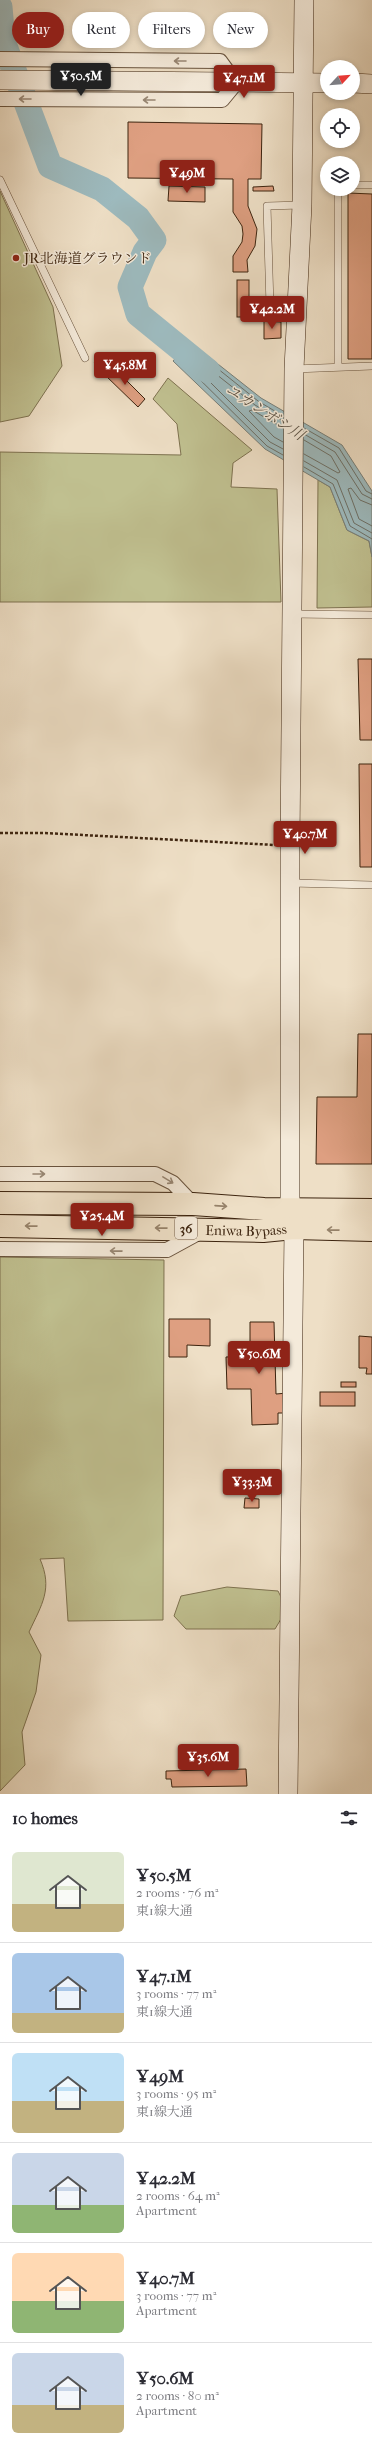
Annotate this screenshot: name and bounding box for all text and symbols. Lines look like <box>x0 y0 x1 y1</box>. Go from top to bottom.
chip: Buy <box>12 12 64 48</box>
chip: Rent <box>72 12 130 48</box>
chip: Filters <box>138 12 205 48</box>
chip: New <box>213 12 268 48</box>
one-way arrow <box>174 57 187 65</box>
north arrow <box>320 60 360 100</box>
map controls <box>320 60 360 196</box>
pin: ¥50.5M <box>48 63 114 97</box>
pin: ¥47.1M <box>211 65 277 99</box>
text: ¥50.5M <box>60 68 102 83</box>
text: ¥47.1M <box>223 70 265 85</box>
one-way arrow <box>19 95 32 103</box>
one-way arrow <box>143 96 156 103</box>
button: locate <box>320 108 360 148</box>
button: layers <box>320 156 360 196</box>
pin: ¥49M <box>163 160 211 194</box>
text: ¥49M <box>169 165 205 180</box>
place label: JR北海道グラウンド <box>23 250 151 267</box>
marker: JR北海道グラウンド <box>11 253 21 263</box>
pin: ¥42.2M <box>239 296 305 330</box>
text: ¥42.2M <box>249 301 295 316</box>
pin: ¥45.8M <box>92 352 158 386</box>
text: ¥45.8M <box>103 357 147 372</box>
water label: ユカンボシ川 <box>222 380 309 445</box>
pin: ¥40.7M <box>272 821 338 855</box>
text: ¥40.7M <box>283 826 327 841</box>
one-way arrow <box>32 1170 45 1178</box>
one-way arrow <box>162 1175 173 1184</box>
pin: ¥25.4M <box>69 1203 135 1237</box>
one-way arrow <box>214 1203 227 1210</box>
text: ¥25.4M <box>80 1208 124 1223</box>
road number: 36 <box>175 1217 197 1239</box>
street label: Eniwa Bypass <box>205 1220 287 1240</box>
one-way arrow <box>25 1222 38 1230</box>
one-way arrow <box>155 1224 168 1232</box>
one-way arrow <box>327 1226 340 1234</box>
one-way arrow <box>110 1247 123 1254</box>
pin: ¥50.6M <box>226 1341 292 1375</box>
text: ¥50.6M <box>237 1346 281 1361</box>
pin: ¥33.3M <box>219 1469 285 1503</box>
text: ¥33.3M <box>232 1474 272 1489</box>
pin: ¥35.6M <box>175 1744 241 1778</box>
text: ¥35.6M <box>187 1749 229 1764</box>
icon: filters <box>338 1807 360 1829</box>
text: 10 homes <box>12 1808 78 1828</box>
text: ¥50.5M <box>136 1865 191 1885</box>
icon: home <box>44 1868 92 1916</box>
text: 2 rooms · 76 m² <box>136 1885 218 1900</box>
text: 東1線大通 <box>136 1903 193 1918</box>
text: ¥47.1M <box>136 1966 192 1986</box>
icon: home <box>44 1969 92 2017</box>
text: 3 rooms · 77 m² <box>136 1986 216 2001</box>
text: 東1線大通 <box>136 2004 193 2019</box>
text: ¥49M <box>136 2066 184 2086</box>
icon: home <box>44 2069 92 2117</box>
text: 3 rooms · 95 m² <box>136 2086 216 2101</box>
text: 東1線大通 <box>136 2104 193 2119</box>
text: ¥42.2M <box>136 2168 196 2188</box>
icon: home <box>44 2169 92 2217</box>
text: 2 rooms · 64 m² <box>136 2188 220 2203</box>
text: Apartment <box>136 2203 197 2218</box>
text: ¥40.7M <box>136 2268 195 2288</box>
icon: home <box>44 2269 92 2317</box>
text: 3 rooms · 77 m² <box>136 2288 216 2303</box>
text: Apartment <box>136 2303 197 2318</box>
text: ¥50.6M <box>136 2368 194 2388</box>
icon: home <box>44 2369 92 2417</box>
text: 2 rooms · 80 m² <box>136 2388 219 2403</box>
text: Apartment <box>136 2403 197 2418</box>

